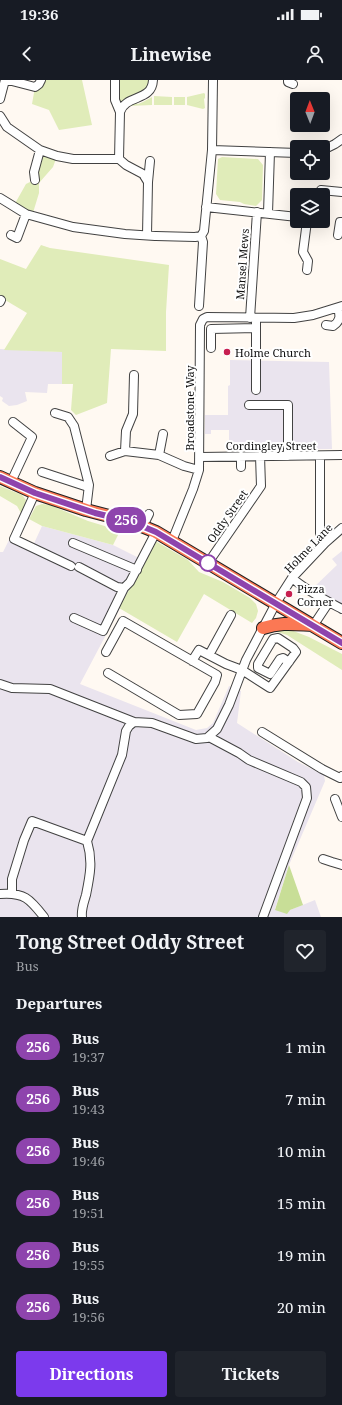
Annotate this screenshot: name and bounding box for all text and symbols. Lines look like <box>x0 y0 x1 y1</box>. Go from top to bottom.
text: 19:36 <box>20 4 58 24</box>
text: Linewise <box>130 42 212 66</box>
icon: back <box>16 43 38 65</box>
icon: person <box>304 43 326 65</box>
north arrow <box>290 92 330 132</box>
map controls <box>290 92 330 228</box>
button: locate <box>290 140 330 180</box>
button: layers <box>290 188 330 228</box>
street label: Mansel Mews <box>232 228 252 300</box>
place label: Holme Church <box>235 345 311 360</box>
marker: Holme Church <box>222 347 232 357</box>
street label: Broadstone Way <box>182 364 197 451</box>
street label: Cordingley Street <box>226 438 316 453</box>
street label: Oddy Street <box>203 486 251 545</box>
line badge: 256 <box>103 507 149 533</box>
text: 256 <box>114 510 138 529</box>
street label: Holme Lane <box>280 520 336 576</box>
unlabelled marker <box>199 554 217 572</box>
place label: Pizza Corner <box>297 581 334 609</box>
marker: Pizza Corner <box>284 589 294 599</box>
text: Tong Street Oddy Street <box>16 929 244 955</box>
button: heart <box>284 930 326 972</box>
text: Bus <box>16 957 39 975</box>
text: Departures <box>16 993 102 1013</box>
text: Bus <box>72 1028 99 1048</box>
text: 256 <box>26 1037 50 1056</box>
text: 1 min <box>285 1037 326 1057</box>
text: 19:37 <box>72 1048 105 1066</box>
text: Bus <box>72 1080 99 1100</box>
text: 256 <box>26 1089 50 1108</box>
text: 7 min <box>285 1089 326 1109</box>
text: 19:43 <box>72 1100 105 1118</box>
text: Bus <box>72 1132 99 1152</box>
text: 256 <box>26 1141 50 1160</box>
text: 10 min <box>277 1141 326 1161</box>
text: 19:46 <box>72 1152 105 1170</box>
text: Bus <box>72 1184 99 1204</box>
text: 256 <box>26 1193 50 1212</box>
text: 15 min <box>277 1193 326 1213</box>
text: 19:51 <box>72 1204 105 1222</box>
text: Bus <box>72 1236 99 1256</box>
text: 256 <box>26 1245 50 1264</box>
text: 19 min <box>277 1245 326 1265</box>
text: 19:55 <box>72 1256 105 1274</box>
text: Bus <box>72 1288 99 1308</box>
text: 256 <box>26 1297 50 1316</box>
text: 20 min <box>277 1297 326 1317</box>
text: 19:56 <box>72 1308 105 1326</box>
button: Directions <box>16 1351 167 1397</box>
button: Tickets <box>175 1351 326 1397</box>

